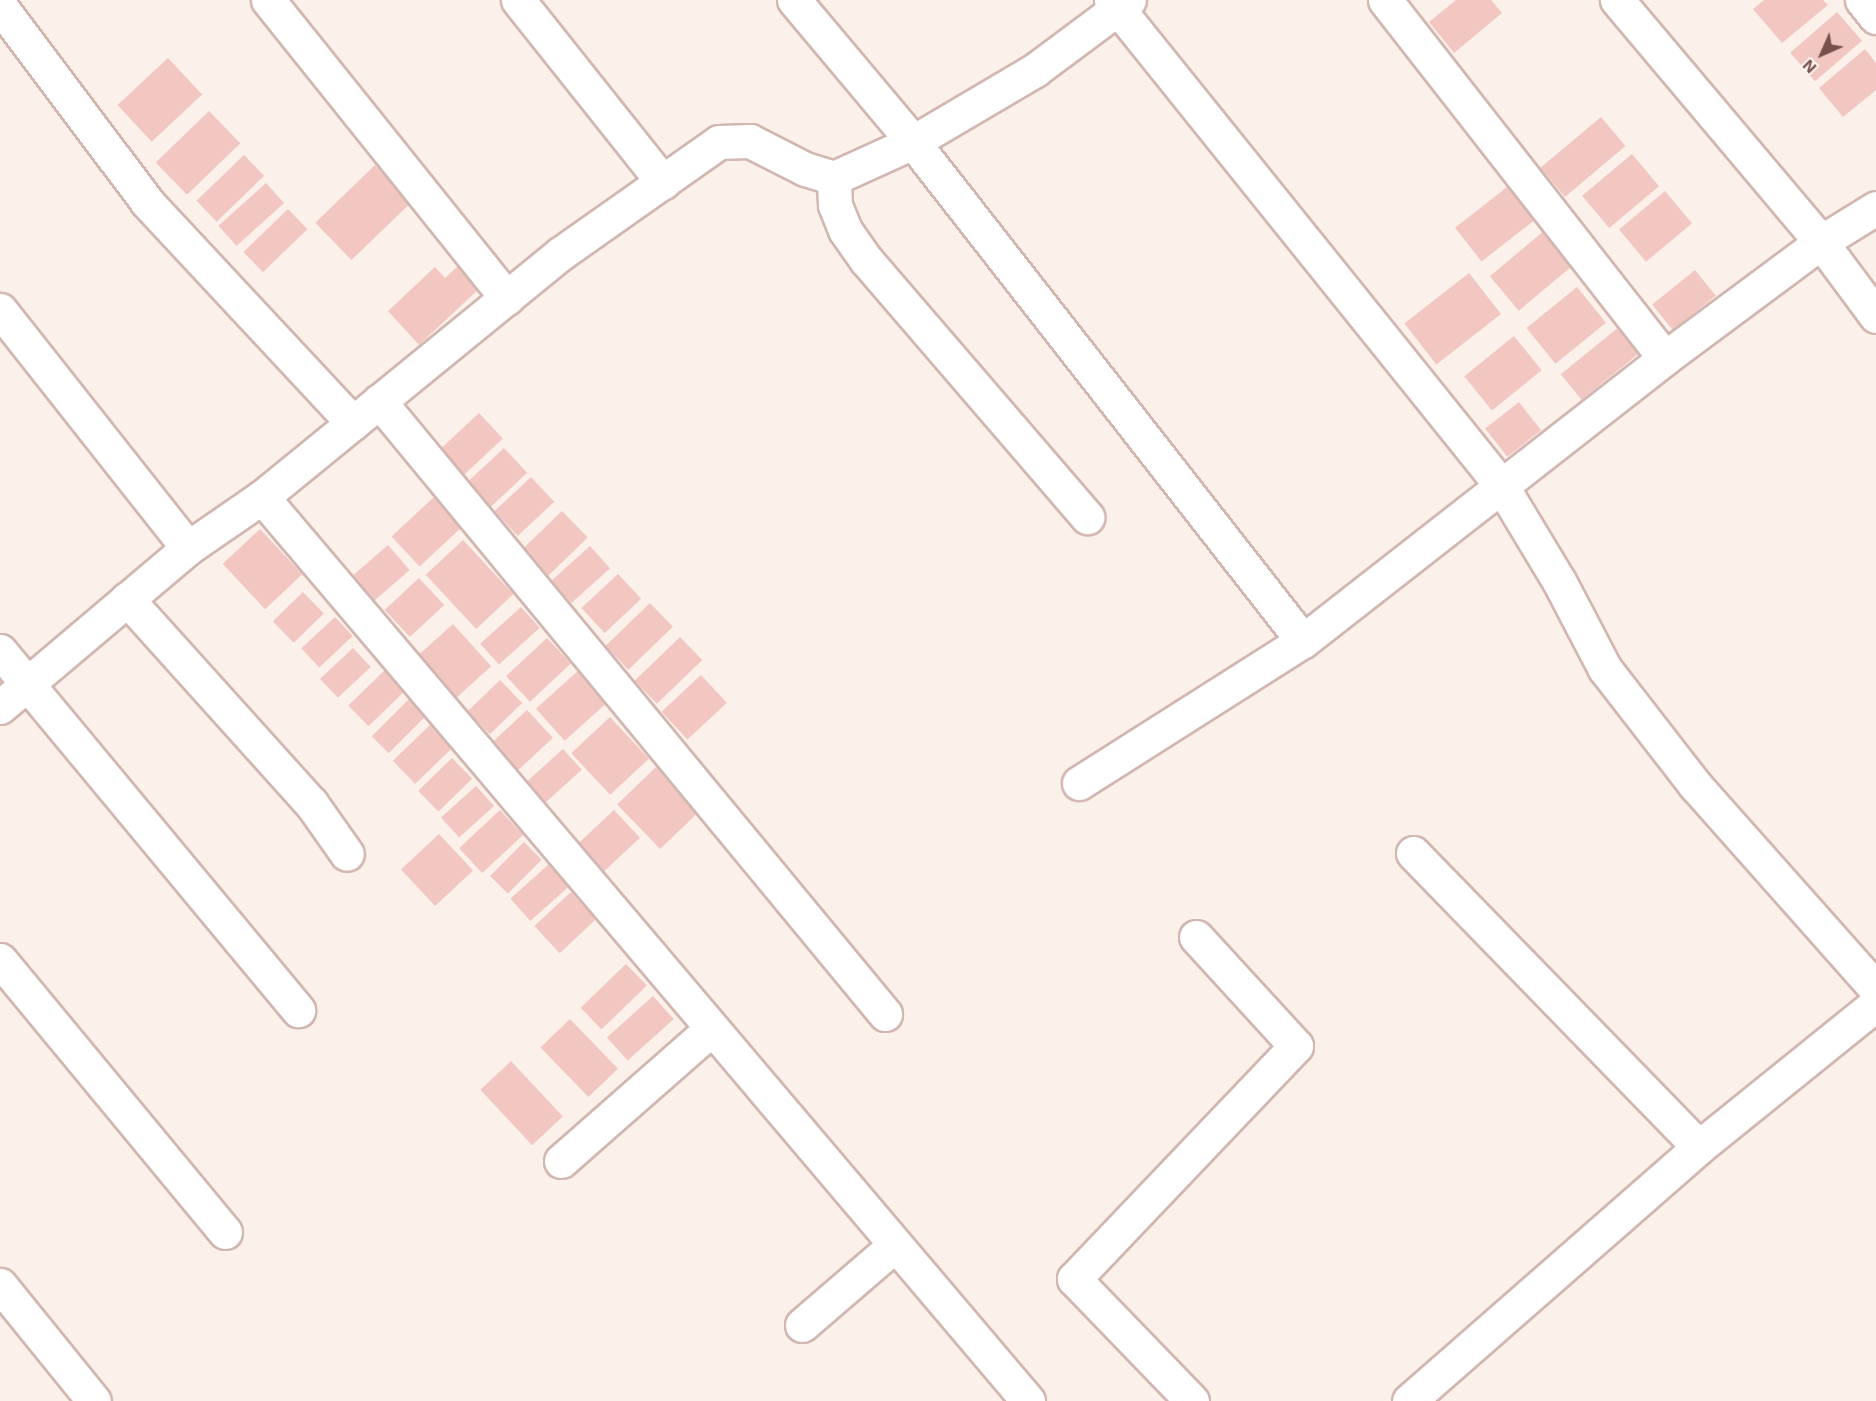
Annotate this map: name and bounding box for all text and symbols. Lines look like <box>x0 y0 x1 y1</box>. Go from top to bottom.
north arrow <box>1792 24 1852 84</box>
text: N <box>1798 56 1820 78</box>

